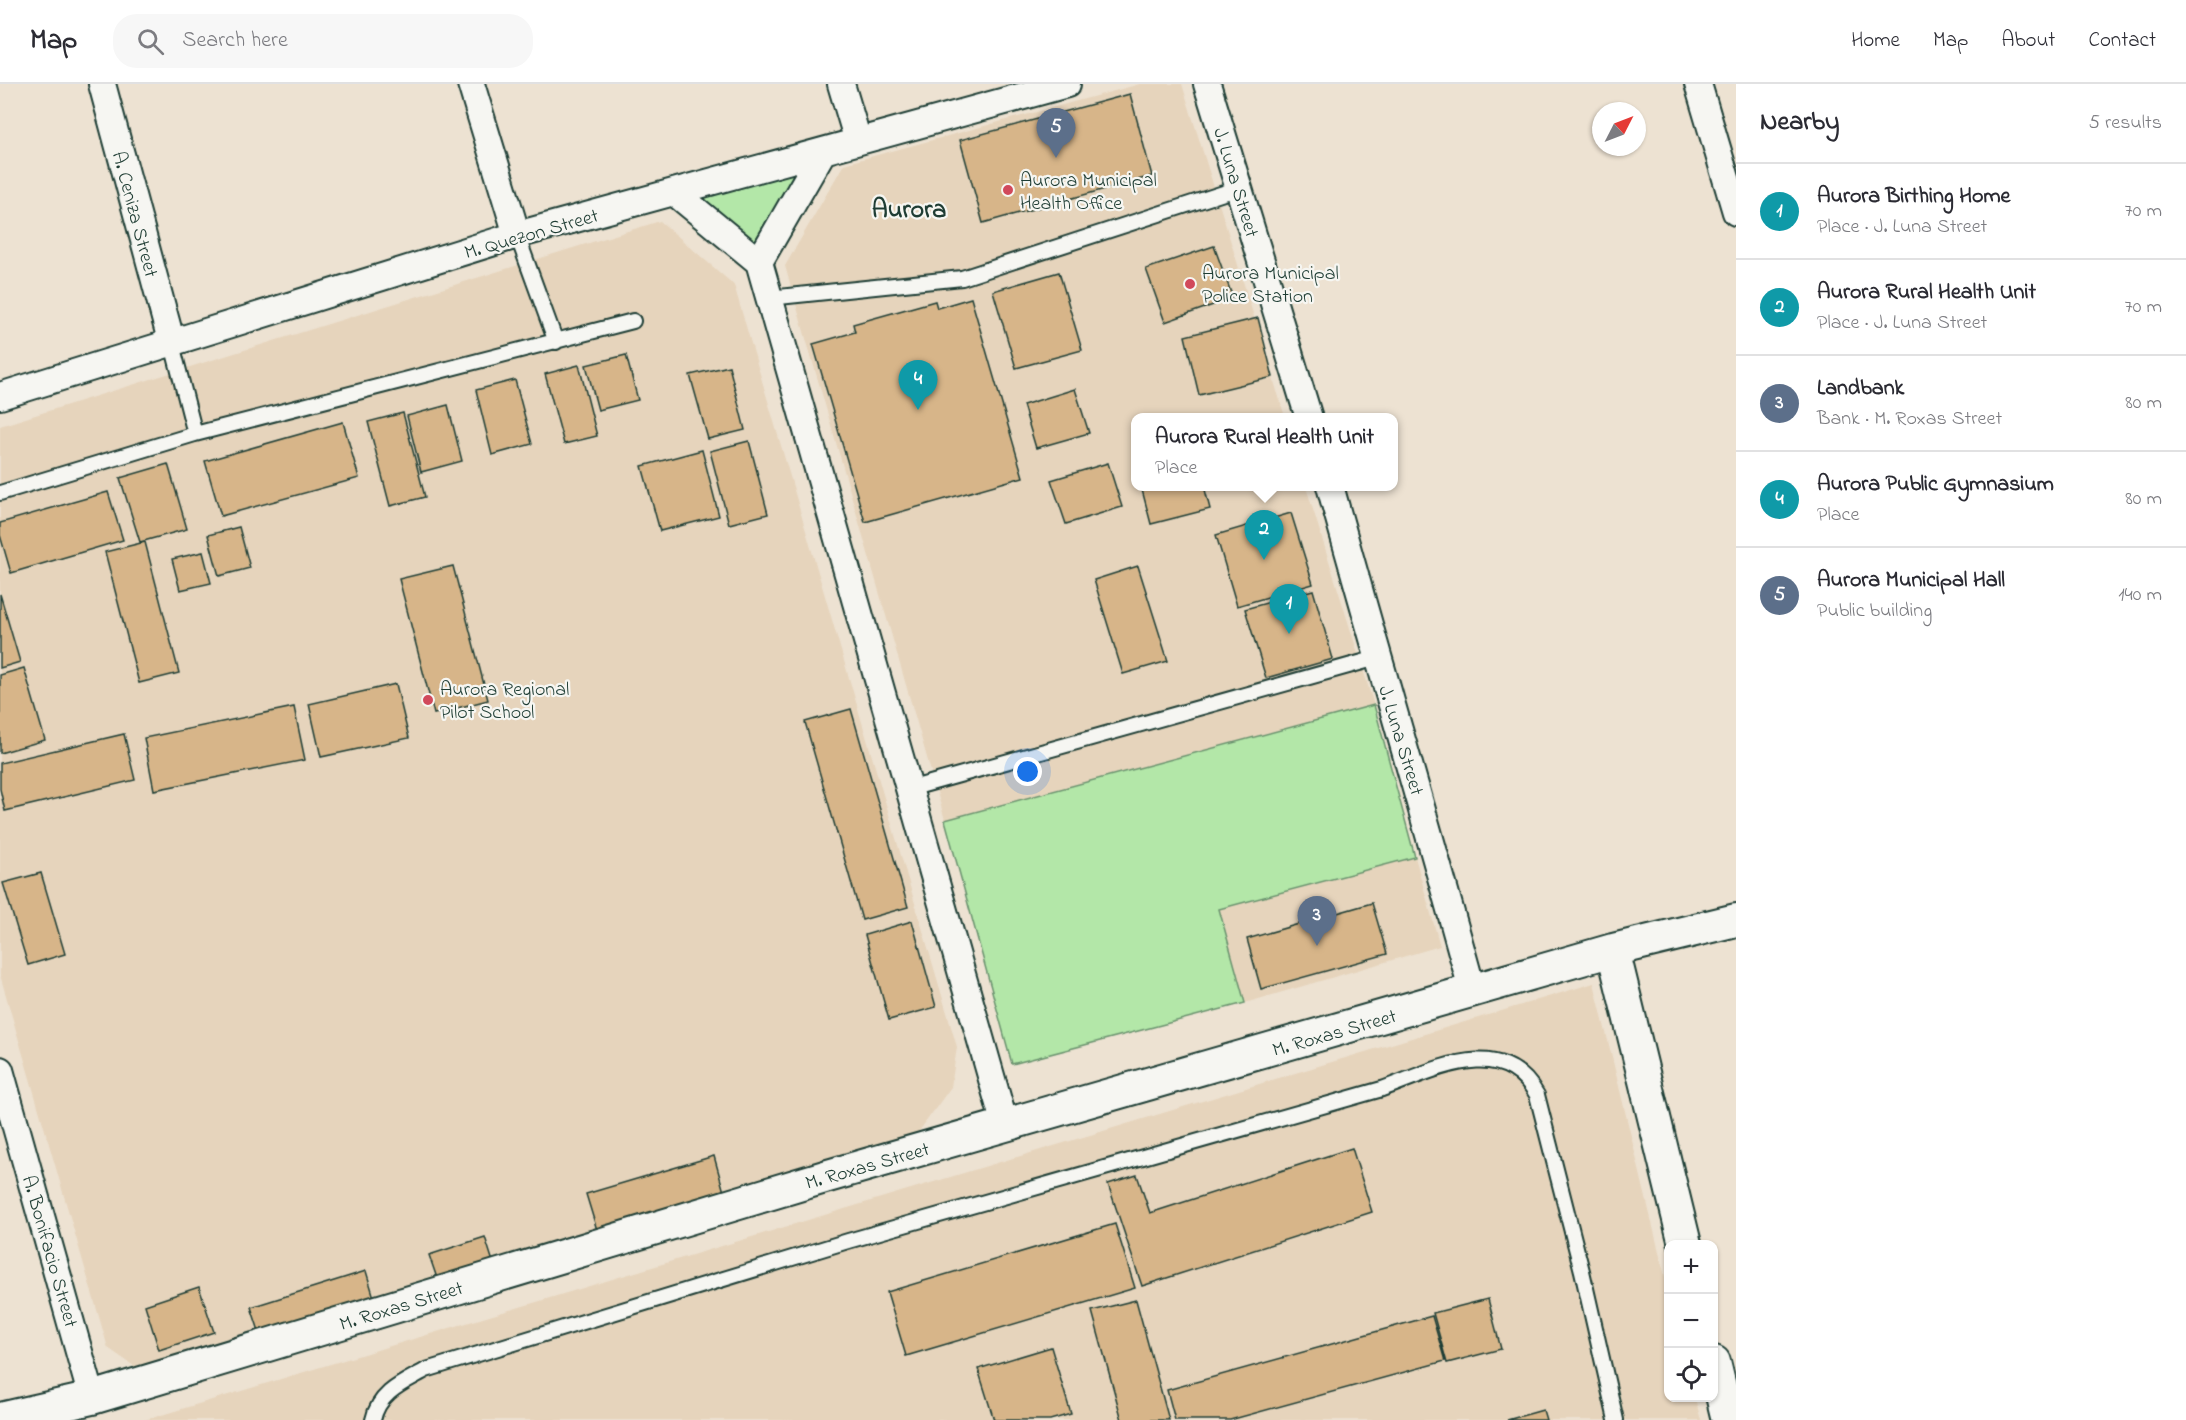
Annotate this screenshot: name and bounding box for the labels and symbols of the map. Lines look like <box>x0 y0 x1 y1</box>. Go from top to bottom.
north arrow <box>1592 102 1646 156</box>
pin: 5 <box>1036 109 1076 158</box>
street label: J. Luna Street <box>1204 124 1265 242</box>
street label: A. Ceniza Street <box>103 148 164 281</box>
place label: Aurora Municipal Health Office <box>1020 167 1157 219</box>
marker: Aurora Municipal Health Office <box>1001 183 1015 197</box>
district label: Aurora <box>872 192 946 230</box>
street label: M. Quezon Street <box>461 202 602 268</box>
place label: Aurora Municipal Police Station <box>1202 260 1339 312</box>
marker: Aurora Municipal Police Station <box>1183 277 1197 291</box>
pin: 4 <box>898 360 938 410</box>
pin: 2 <box>1244 510 1284 560</box>
pin: 1 <box>1270 584 1308 634</box>
place label: Aurora Regional Pilot School <box>440 676 569 728</box>
street label: J. Luna Street <box>1369 682 1430 800</box>
marker: Aurora Regional Pilot School <box>421 693 435 707</box>
your location <box>1013 757 1042 786</box>
pin: 3 <box>1298 896 1336 946</box>
street label: M. Roxas Street <box>1269 1003 1400 1066</box>
street label: M. Roxas Street <box>802 1136 933 1199</box>
street label: A. Bonifacio Street <box>13 1172 84 1331</box>
street label: M. Roxas Street <box>336 1275 467 1340</box>

